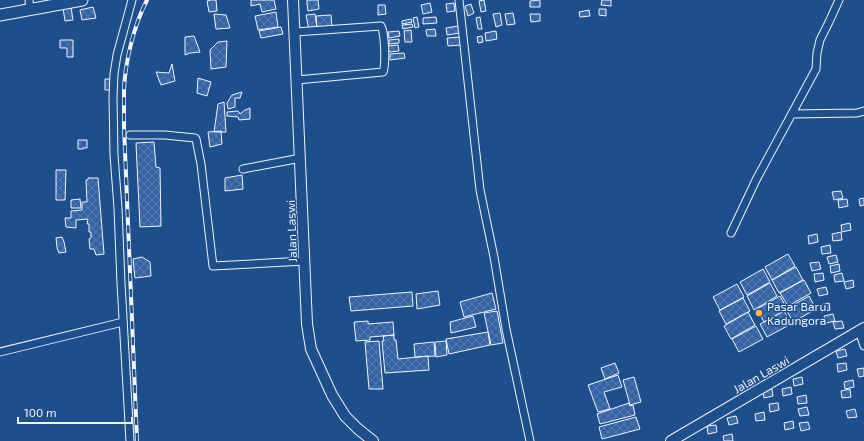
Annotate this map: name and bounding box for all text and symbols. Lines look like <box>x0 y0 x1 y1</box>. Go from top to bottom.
street label: Jalan Laswi <box>283 200 299 262</box>
place label: Pasar Baru Kadungora <box>767 299 826 327</box>
marker: Pasar Baru Kadungora <box>754 308 764 318</box>
street label: Jalan Laswi <box>731 352 791 396</box>
scale bar <box>18 399 132 425</box>
text: 100 m <box>24 405 56 419</box>

